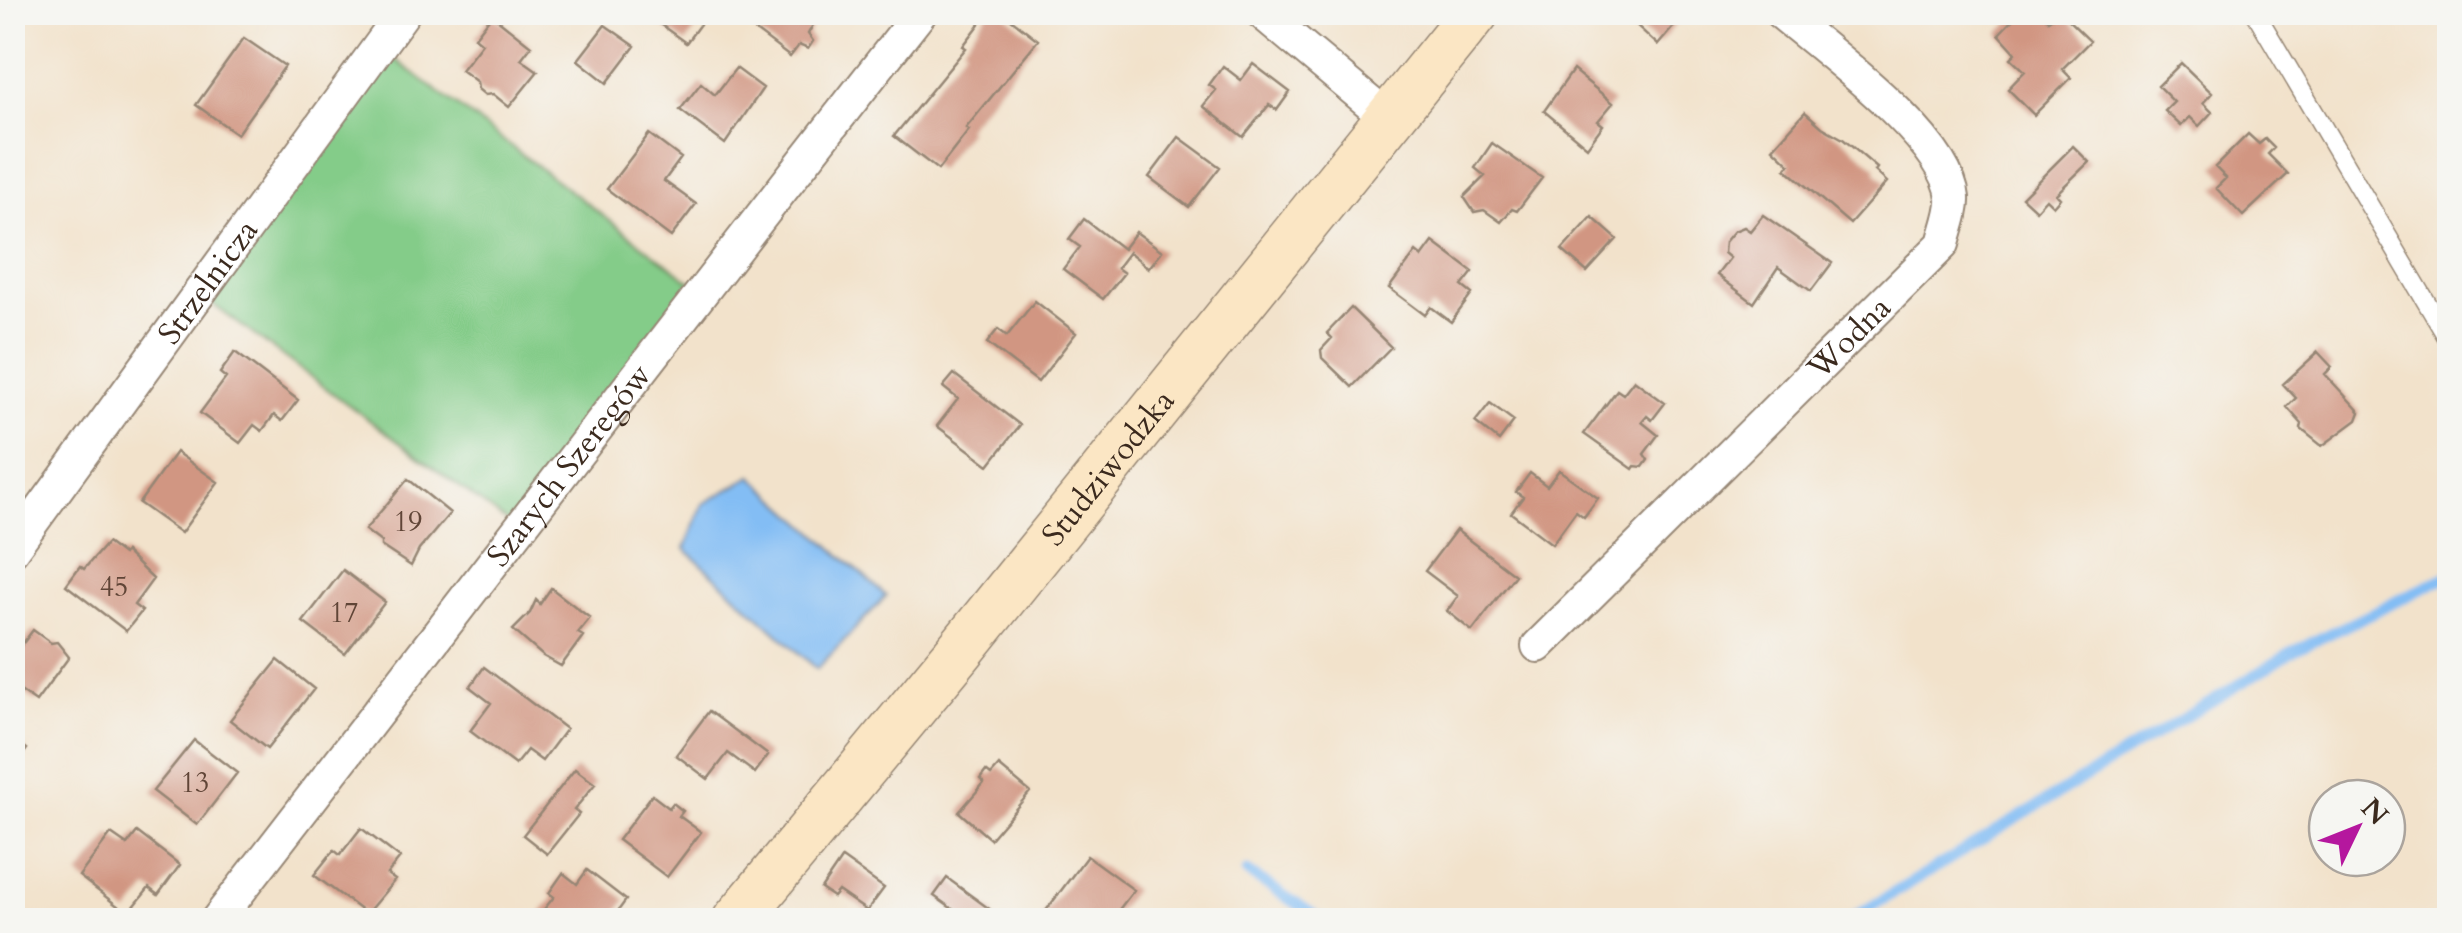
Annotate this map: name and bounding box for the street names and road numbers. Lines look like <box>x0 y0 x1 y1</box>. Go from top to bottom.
street label: Strzelnicza <box>148 211 269 354</box>
street label: Wodna <box>1797 287 1901 390</box>
street label: Szarych Szeregów <box>477 355 662 576</box>
street label: Studziwodzka <box>1032 380 1185 556</box>

